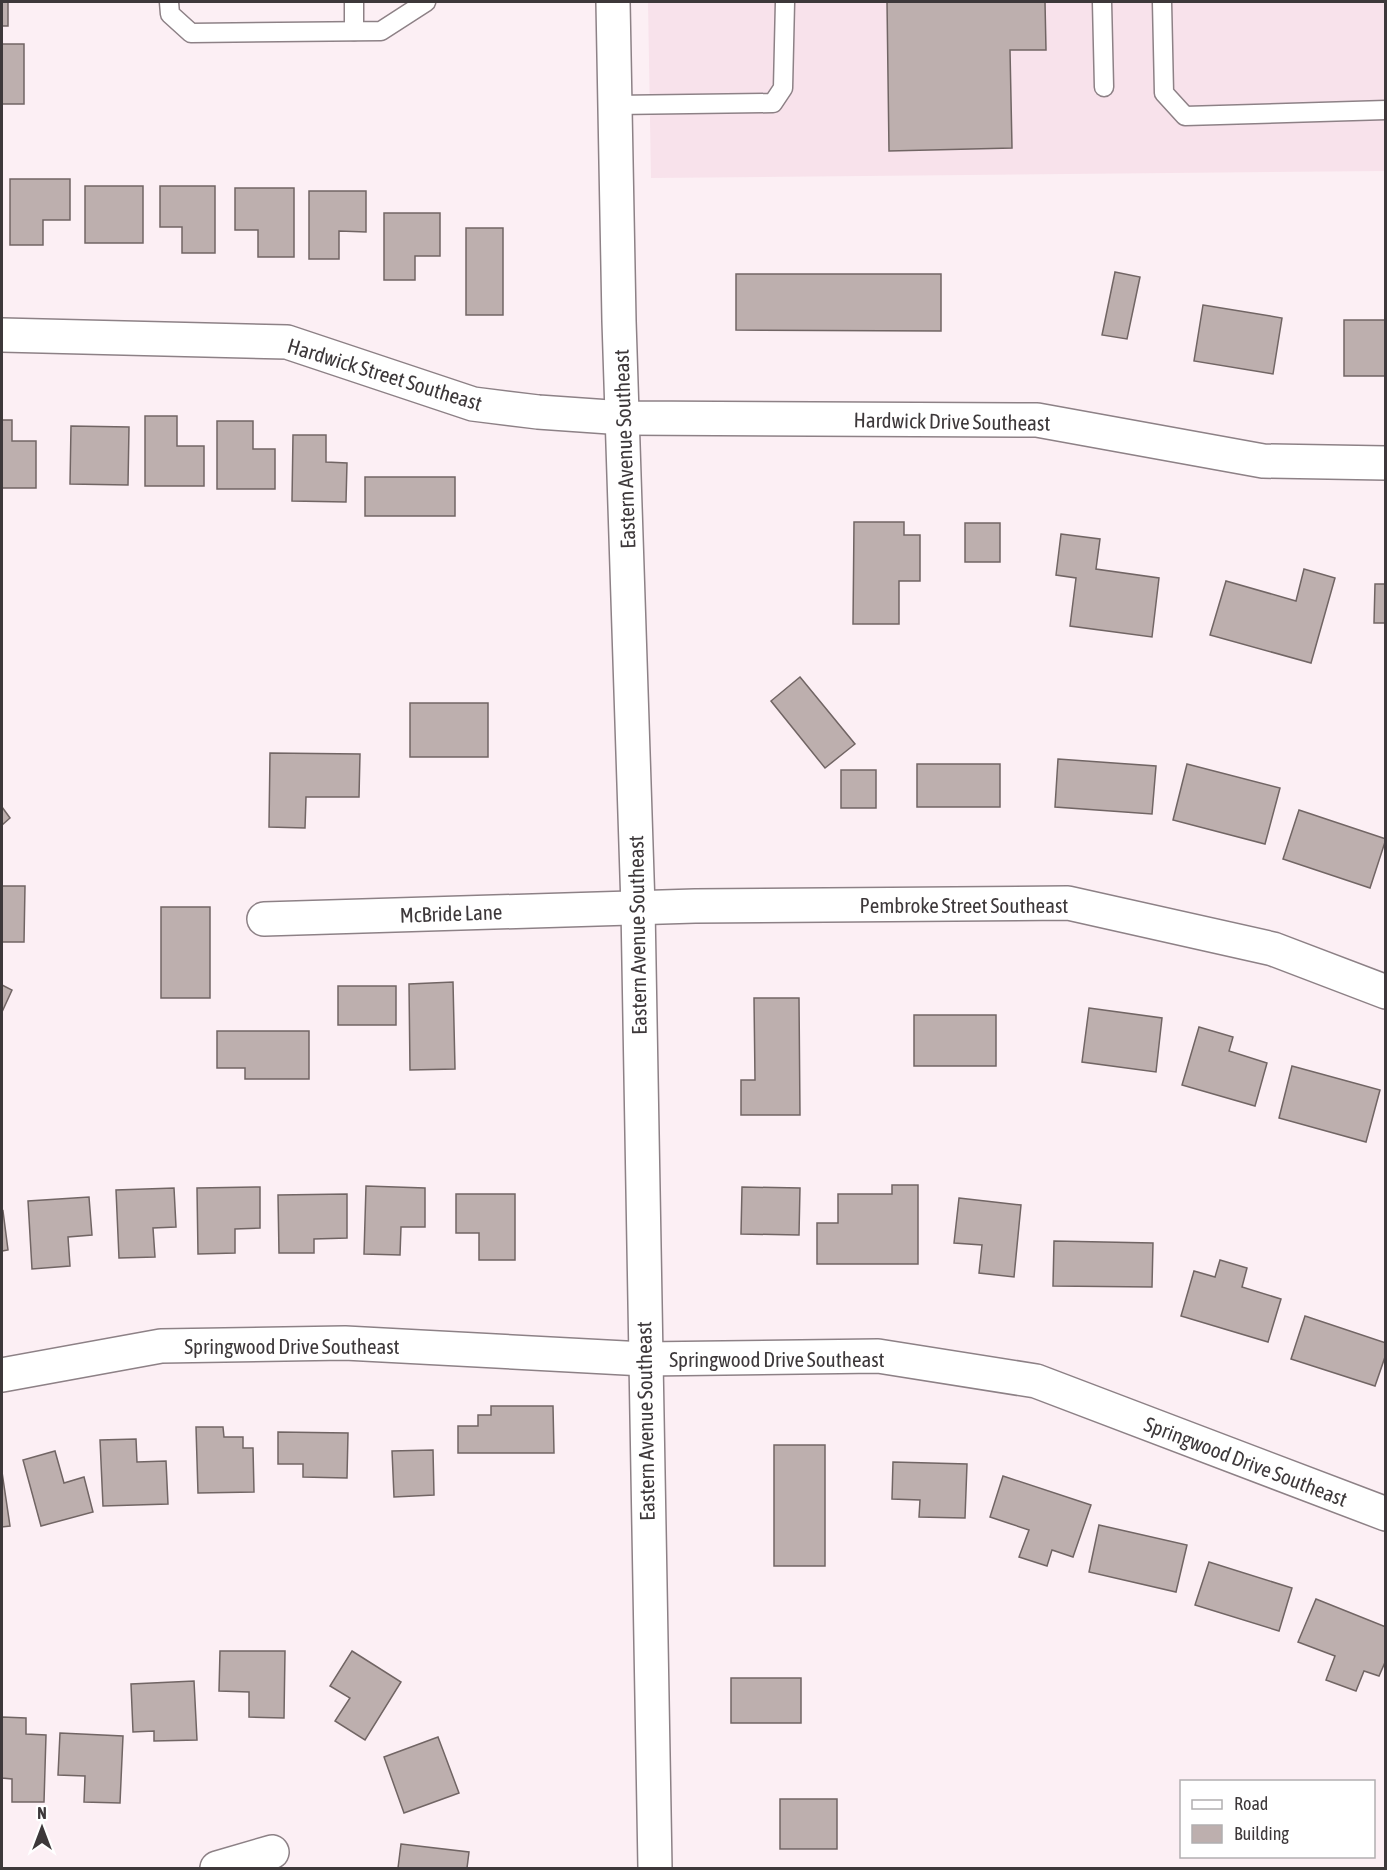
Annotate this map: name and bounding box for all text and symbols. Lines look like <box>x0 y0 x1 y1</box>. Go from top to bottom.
street label: Hardwick Street Southeast <box>285 333 485 415</box>
street label: Eastern Avenue Southeast <box>609 349 639 549</box>
street label: Hardwick Drive Southeast <box>853 407 1051 435</box>
street label: Eastern Avenue Southeast <box>623 835 651 1035</box>
street label: Pembroke Street Southeast <box>860 893 1068 917</box>
street label: McBride Lane <box>399 899 503 927</box>
street label: Eastern Avenue Southeast <box>631 1321 659 1521</box>
street label: Springwood Drive Southeast <box>184 1334 400 1358</box>
street label: Springwood Drive Southeast <box>669 1347 885 1371</box>
street label: Springwood Drive Southeast <box>1141 1411 1351 1511</box>
legend <box>1180 1780 1375 1858</box>
text: Road <box>1234 1793 1268 1814</box>
north arrow <box>12 1798 72 1858</box>
text: N <box>37 1804 47 1822</box>
text: Building <box>1234 1823 1289 1844</box>

